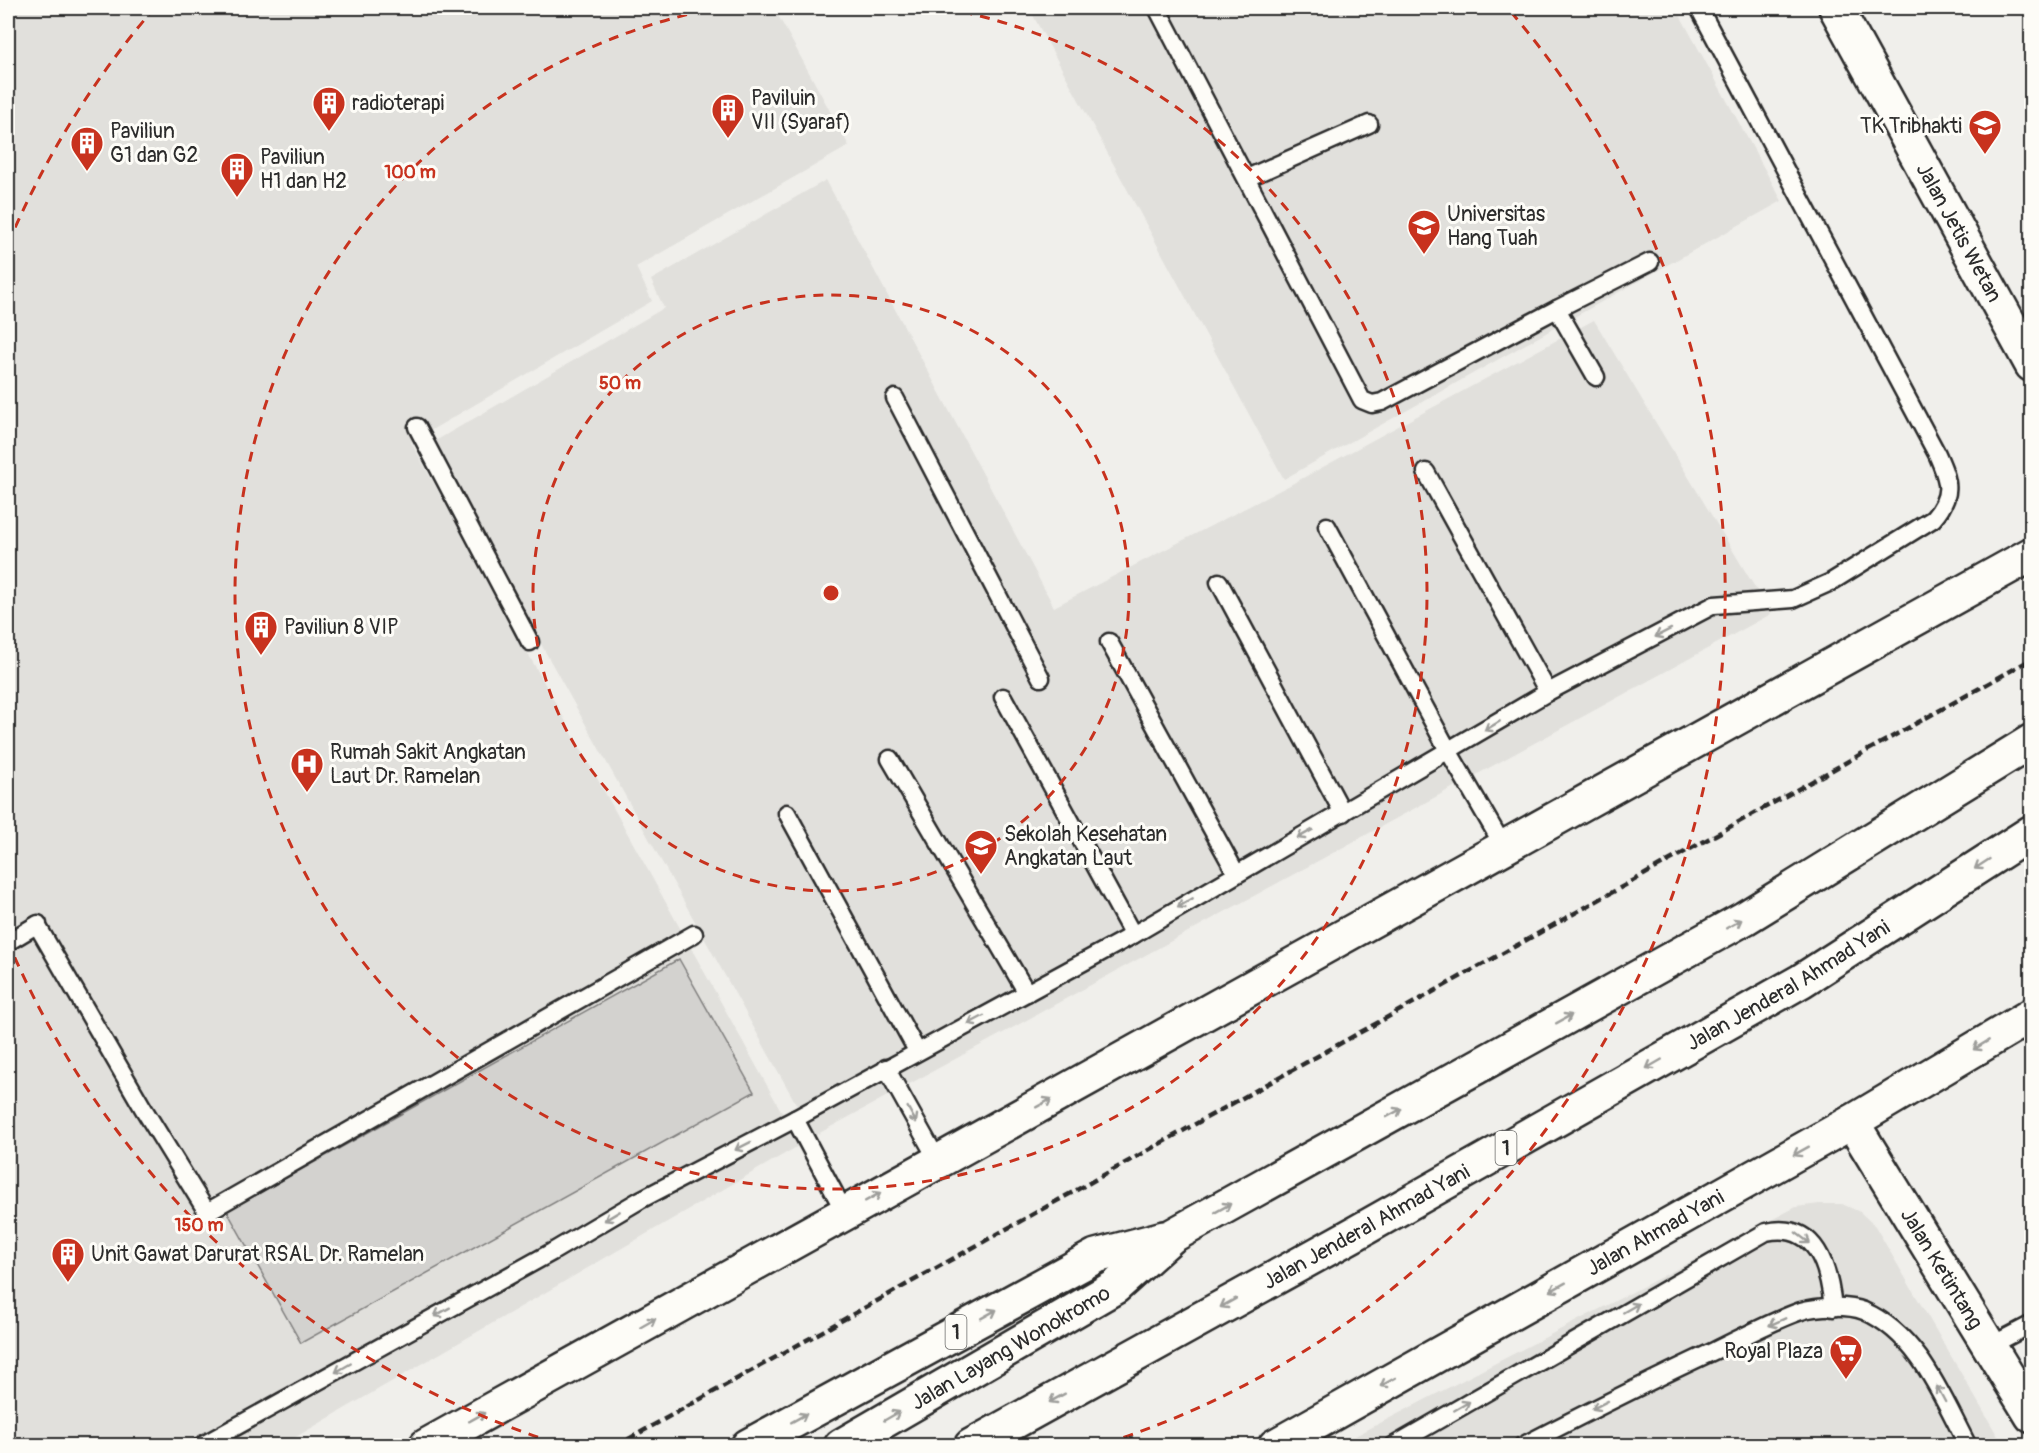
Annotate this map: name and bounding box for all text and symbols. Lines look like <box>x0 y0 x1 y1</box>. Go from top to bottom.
building icon: radioterapi <box>311 85 347 132</box>
place label: Paviluin VII (Syaraf) <box>751 85 851 136</box>
place label: radioterapi <box>352 90 445 117</box>
building icon: Paviluin VII (Syaraf) <box>710 92 746 139</box>
school or university icon: TK Tribhakti <box>1967 108 2003 155</box>
place label: TK Tribhakti <box>1860 113 1962 140</box>
place label: Paviliun G1 dan G2 <box>110 118 198 169</box>
building icon: Paviliun G1 dan G2 <box>69 125 105 172</box>
place label: Paviliun H1 dan H2 <box>260 144 347 195</box>
building icon: Paviliun H1 dan H2 <box>219 151 255 198</box>
street label: Jalan Jetis Wetan <box>1910 158 2008 307</box>
text: 100 m <box>384 161 436 184</box>
place label: Universitas Hang Tuah <box>1447 201 1546 252</box>
school or university icon: Universitas Hang Tuah <box>1406 208 1442 255</box>
text: 50 m <box>599 372 641 395</box>
centre of rings <box>821 583 841 603</box>
building icon: Paviliun 8 VIP <box>243 609 279 656</box>
place label: Paviliun 8 VIP <box>284 614 399 641</box>
one-way arrow <box>1655 628 1673 639</box>
one-way arrow <box>1484 720 1501 732</box>
place label: Rumah Sakit Angkatan Laut Dr. Ramelan <box>330 739 526 790</box>
hospital icon: Rumah Sakit Angkatan Laut Dr. Ramelan <box>289 746 325 793</box>
place label: Sekolah Kesehatan Angkatan Laut <box>1004 821 1167 872</box>
school or university icon: Sekolah Kesehatan Angkatan Laut <box>963 828 999 875</box>
one-way arrow <box>1297 828 1314 840</box>
one-way arrow <box>1974 858 1991 870</box>
one-way arrow <box>1177 898 1194 910</box>
street label: Jalan Jenderal Ahmad Yani <box>1682 914 1895 1057</box>
one-way arrow <box>1725 918 1743 929</box>
one-way arrow <box>1555 1012 1572 1024</box>
one-way arrow <box>967 1015 985 1026</box>
one-way arrow <box>1973 1039 1990 1051</box>
one-way arrow <box>1646 1059 1664 1070</box>
one-way arrow <box>1035 1097 1052 1109</box>
one-way arrow <box>906 1106 918 1123</box>
one-way arrow <box>1384 1107 1402 1118</box>
road number: 1 <box>1496 1131 1516 1165</box>
one-way arrow <box>734 1141 752 1152</box>
one-way arrow <box>1793 1145 1810 1157</box>
street label: Jalan Jenderal Ahmad Yani <box>1258 1158 1475 1296</box>
street label: Jalan Ahmad Yani <box>1582 1184 1729 1282</box>
one-way arrow <box>864 1191 882 1202</box>
one-way arrow <box>1214 1202 1231 1214</box>
street label: Jalan Ketintang <box>1894 1203 1989 1335</box>
one-way arrow <box>604 1211 621 1223</box>
text: 150 m <box>175 1214 224 1237</box>
one-way arrow <box>1794 1231 1810 1244</box>
building icon: Unit Gawat Darurat RSAL Dr. Ramelan <box>50 1236 86 1283</box>
place label: Unit Gawat Darurat RSAL Dr. Ramelan <box>91 1241 424 1268</box>
street label: Jalan Layang Wonokromo <box>906 1280 1115 1417</box>
one-way arrow <box>1550 1281 1567 1293</box>
one-way arrow <box>1220 1297 1237 1309</box>
one-way arrow <box>1622 1302 1639 1314</box>
one-way arrow <box>434 1307 452 1318</box>
one-way arrow <box>980 1308 997 1320</box>
road number: 1 <box>946 1315 966 1349</box>
one-way arrow <box>639 1317 656 1329</box>
one-way arrow <box>1768 1317 1786 1328</box>
supermarket icon: Royal Plaza <box>1828 1333 1864 1380</box>
place label: Royal Plaza <box>1724 1338 1823 1365</box>
one-way arrow <box>335 1362 352 1374</box>
one-way arrow <box>1380 1377 1397 1389</box>
one-way arrow <box>1935 1386 1947 1403</box>
one-way arrow <box>1049 1392 1066 1404</box>
one-way arrow <box>1453 1399 1470 1411</box>
one-way arrow <box>1592 1400 1610 1411</box>
one-way arrow <box>882 1410 900 1421</box>
one-way arrow <box>468 1411 486 1422</box>
one-way arrow <box>790 1412 807 1424</box>

